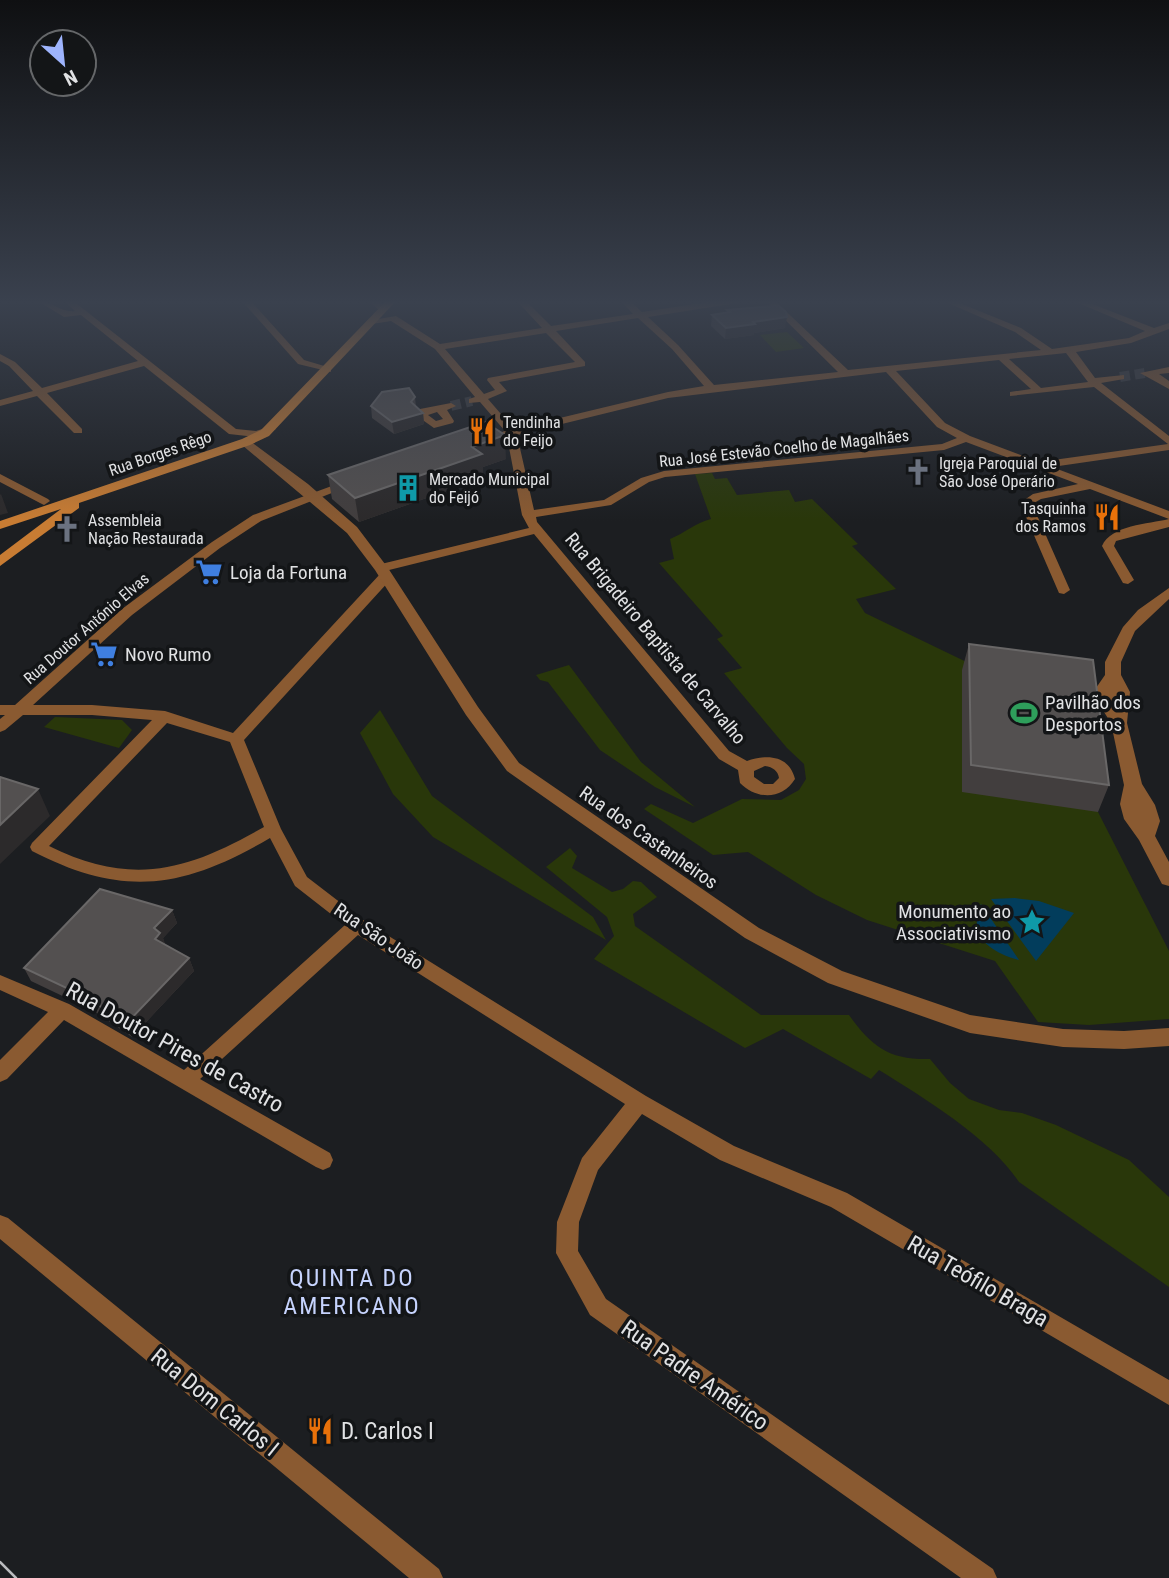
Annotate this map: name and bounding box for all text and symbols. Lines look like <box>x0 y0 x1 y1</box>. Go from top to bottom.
north arrow <box>28 28 98 98</box>
text: N <box>60 65 81 91</box>
place label: Tendinha do Feijo <box>503 413 561 450</box>
restaurant icon: Tendinha do Feijo <box>467 416 497 446</box>
street label: Rua José Estevão Coelho de Magalhães <box>658 426 910 471</box>
street label: Rua Borges Rêgo <box>106 427 214 480</box>
place label: Igreja Paroquial de São José Operário <box>939 454 1057 491</box>
church icon: Igreja Paroquial de São José Operário <box>903 457 933 487</box>
place label: Mercado Municipal do Feijó <box>429 470 550 507</box>
building icon: Mercado Municipal do Feijó <box>393 473 423 503</box>
place label: Tasquinha dos Ramos <box>1016 499 1086 536</box>
restaurant icon: Tasquinha dos Ramos <box>1092 502 1122 532</box>
place label: Assembleia Nação Restaurada <box>88 511 204 548</box>
church icon: Assembleia Nação Restaurada <box>52 514 82 544</box>
street label: Rua Brigadeiro Baptista de Carvalho <box>560 528 751 749</box>
supermarket icon: Loja da Fortuna <box>194 557 224 587</box>
place label: Loja da Fortuna <box>230 561 347 584</box>
street label: Rua Doutor António Elvas <box>20 569 153 688</box>
supermarket icon: Novo Rumo <box>89 639 119 669</box>
place label: Novo Rumo <box>125 643 211 666</box>
place label: Pavilhão dos Desportos <box>1045 691 1141 736</box>
sports icon: Pavilhão dos Desportos <box>1009 698 1039 728</box>
street label: Rua dos Castanheiros <box>575 781 722 894</box>
street label: Rua São João <box>330 898 428 975</box>
place label: Monumento ao Associativismo <box>896 900 1011 945</box>
place icon: Monumento ao Associativismo <box>1017 907 1047 937</box>
street label: Rua Doutor Pires de Castro <box>61 976 288 1118</box>
street label: Rua Teófilo Braga <box>902 1230 1053 1333</box>
district label: QUINTA DO AMERICANO <box>283 1264 421 1320</box>
street label: Rua Padre Américo <box>616 1315 773 1436</box>
street label: Rua Dom Carlos I <box>145 1343 284 1462</box>
restaurant icon: D. Carlos I <box>305 1416 335 1446</box>
place label: D. Carlos I <box>341 1418 434 1445</box>

